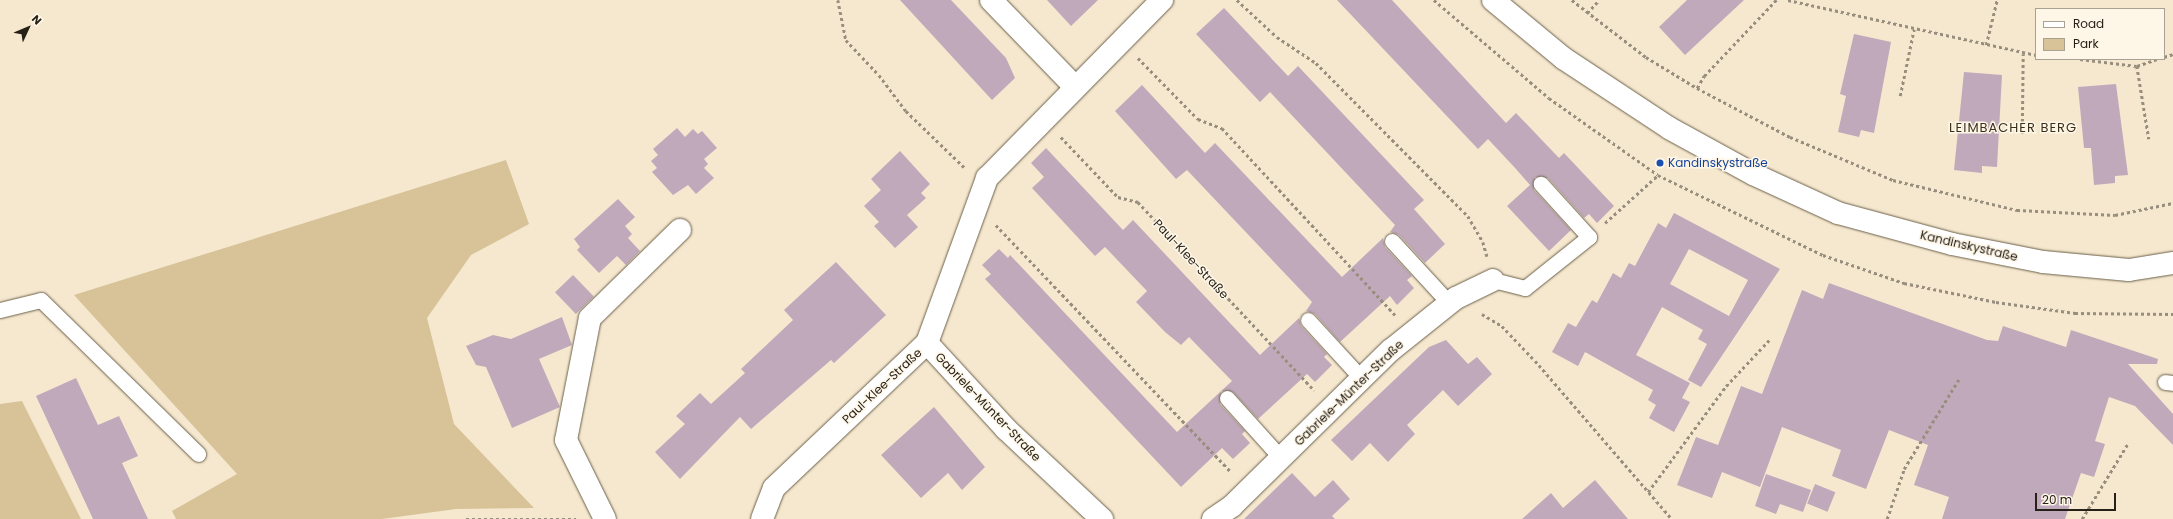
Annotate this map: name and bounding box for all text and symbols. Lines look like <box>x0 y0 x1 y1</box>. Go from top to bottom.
north arrow <box>8 8 48 48</box>
legend <box>2035 8 2165 60</box>
text: N <box>28 11 45 28</box>
text: Road <box>2073 15 2104 32</box>
text: Park <box>2073 35 2099 52</box>
district label: LEIMBACHER BERG <box>1949 120 2077 136</box>
place label: Kandinskystraße <box>1668 156 1768 170</box>
marker: Kandinskystraße <box>1655 158 1665 168</box>
street label: Paul-Klee-Straße <box>1150 216 1232 302</box>
street label: Kandinskystraße <box>1919 228 2019 264</box>
street label: Gabriele-Münter-Straße <box>1292 337 1406 449</box>
street label: Paul-Klee-Straße <box>839 345 925 427</box>
street label: Gabriele-Münter-Straße <box>932 350 1044 464</box>
scale bar <box>2037 485 2118 511</box>
text: 20 m <box>2042 491 2072 508</box>

